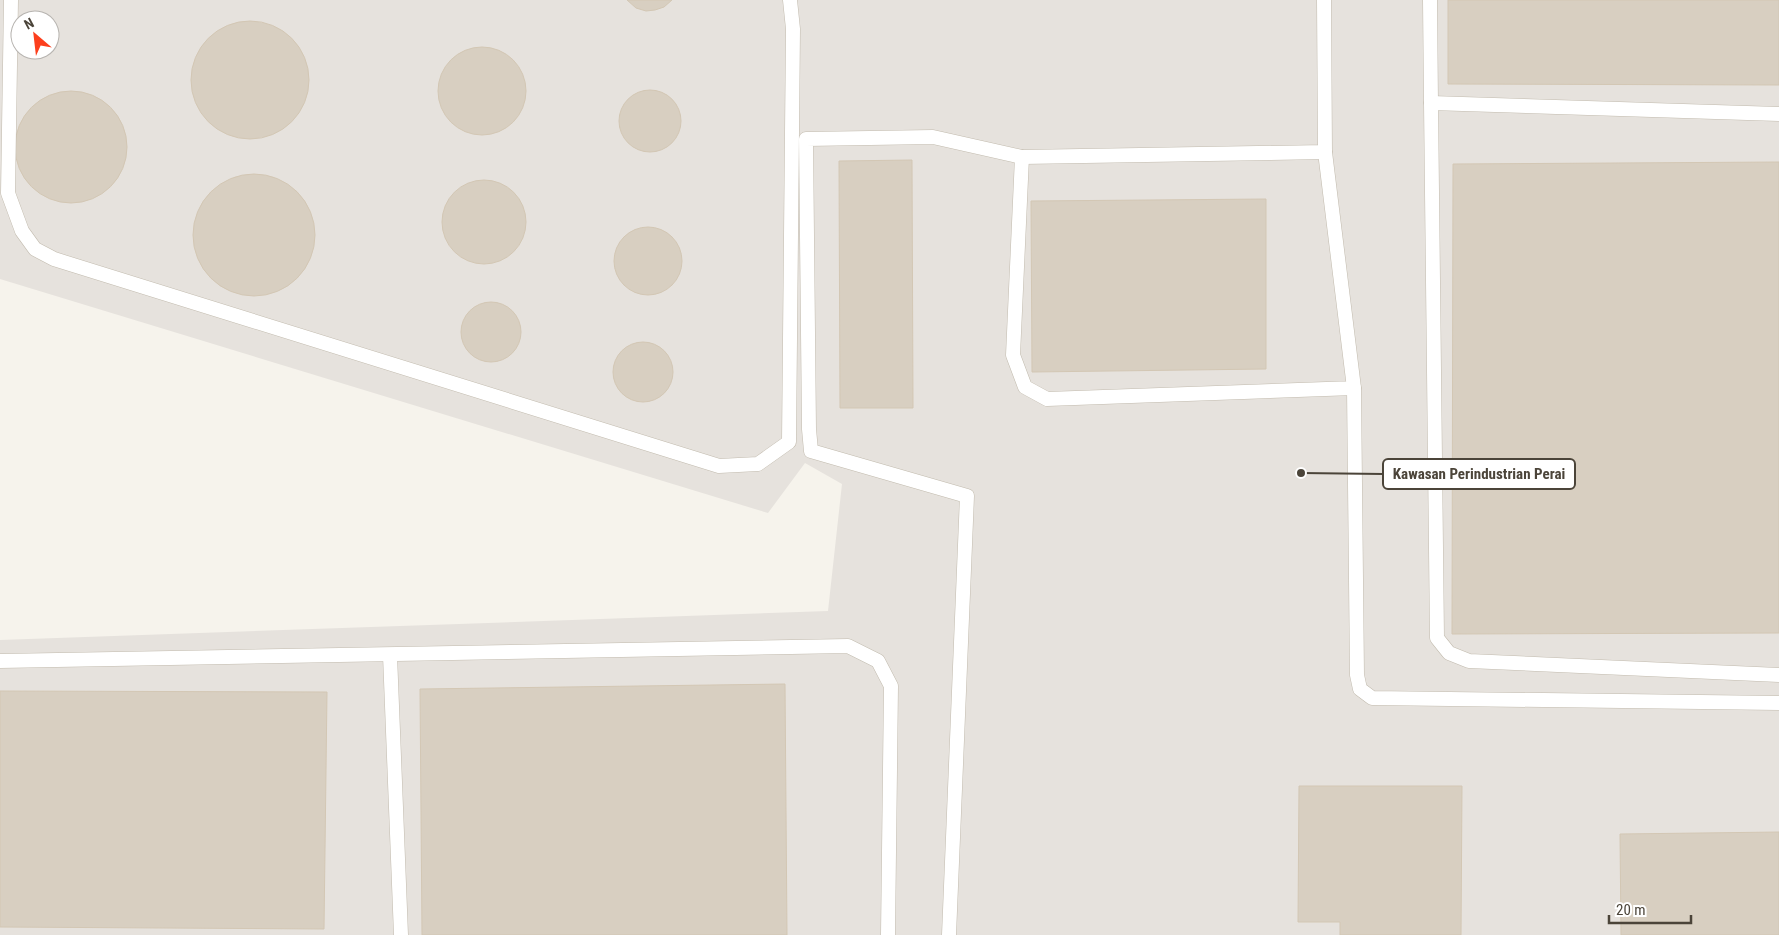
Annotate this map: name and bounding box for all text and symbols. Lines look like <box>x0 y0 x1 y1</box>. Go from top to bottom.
north arrow <box>10 10 60 60</box>
text: N <box>21 14 36 33</box>
callout: Kawasan Perindustrian Perai <box>1383 459 1575 489</box>
text: Kawasan Perindustrian Perai <box>1393 465 1565 483</box>
scale bar <box>1609 892 1692 924</box>
text: 20 m <box>1616 901 1646 919</box>

